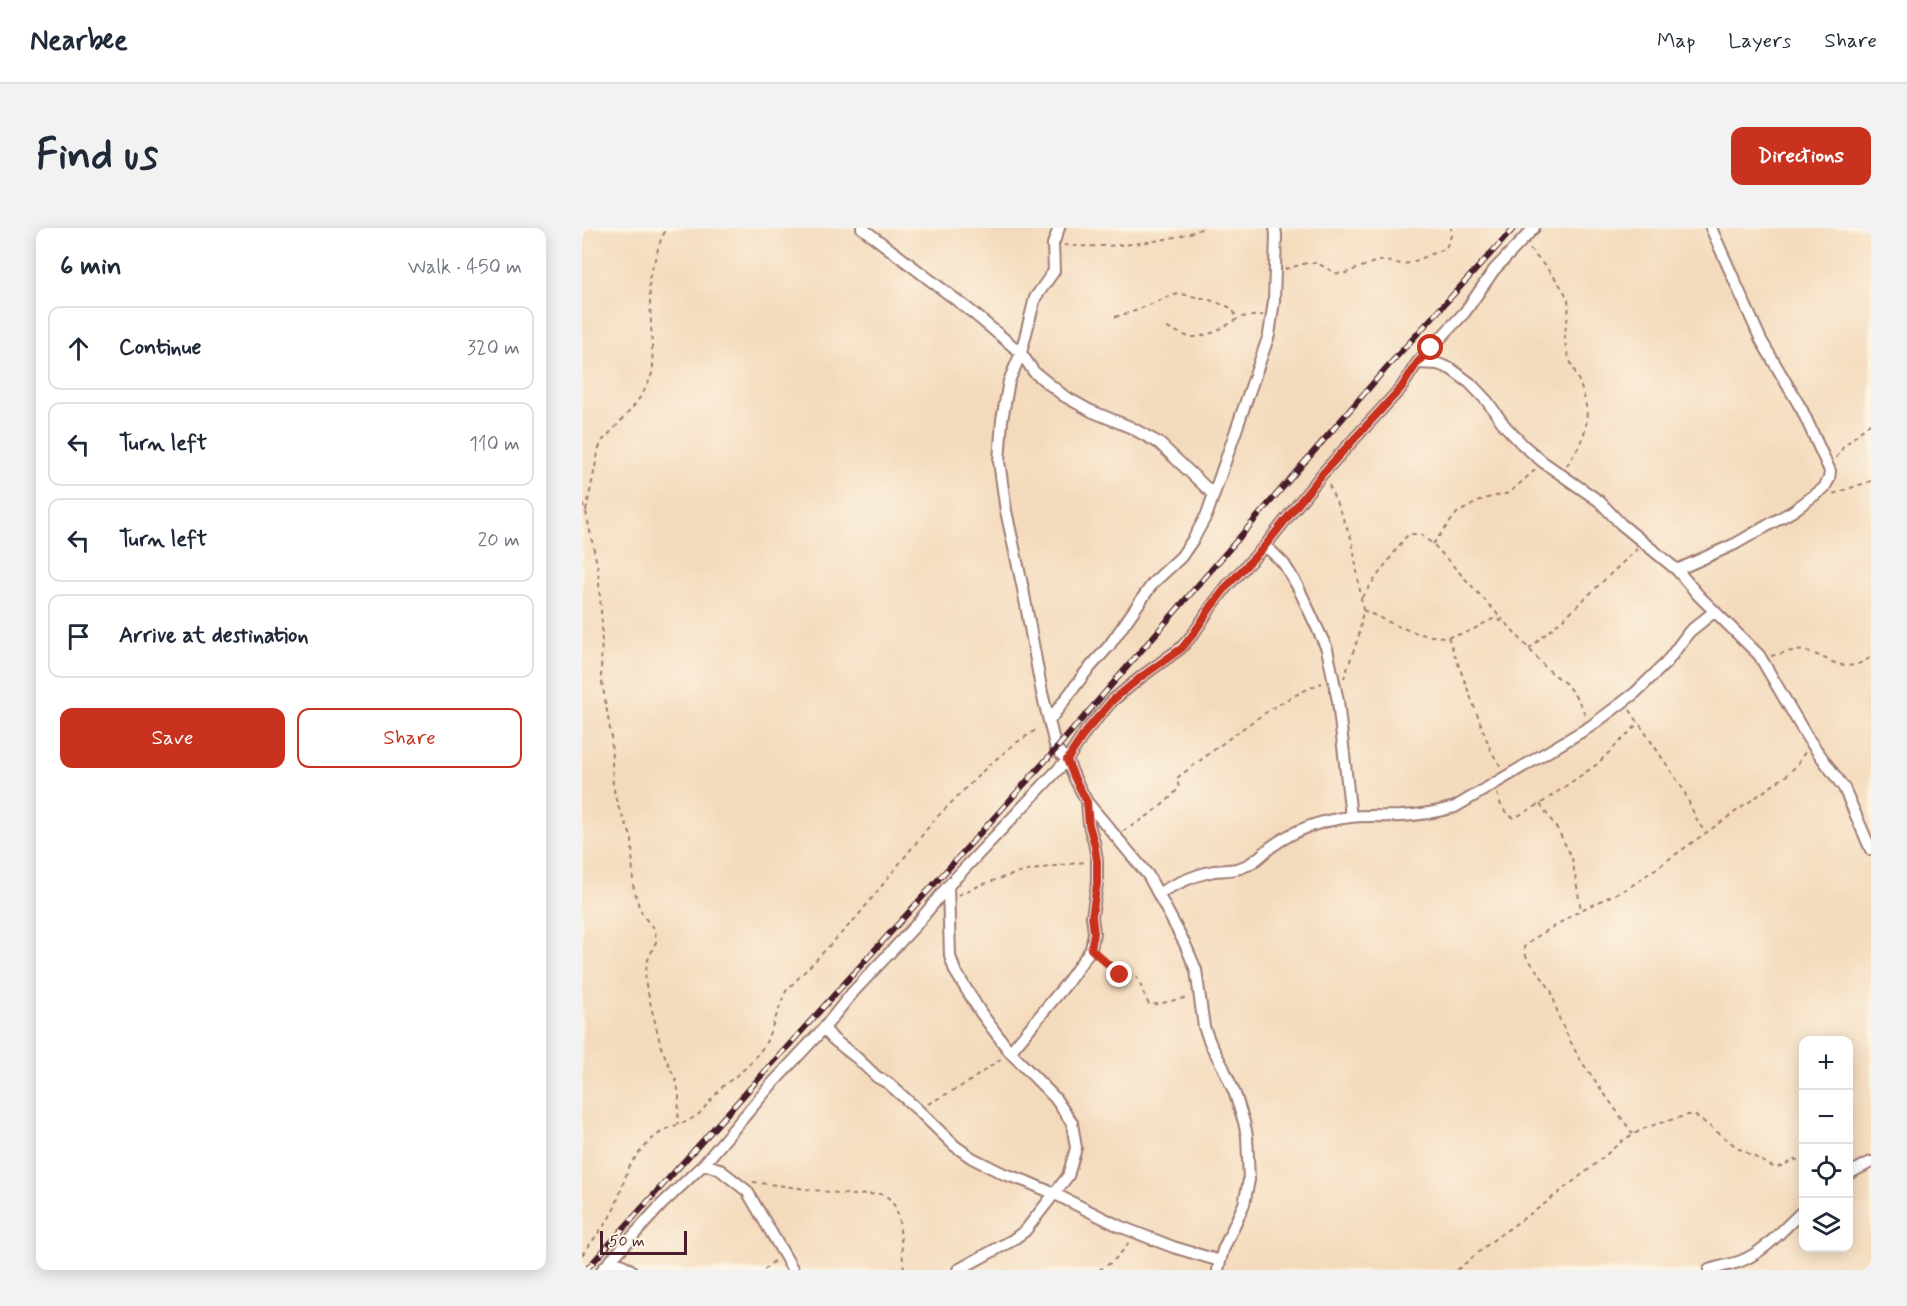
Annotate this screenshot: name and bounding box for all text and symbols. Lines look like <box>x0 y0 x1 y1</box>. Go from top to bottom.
text: Nearbee <box>30 23 128 60</box>
text: Map <box>1657 27 1695 55</box>
text: Layers <box>1728 27 1791 55</box>
text: Share <box>1824 27 1877 55</box>
button: Directions <box>1731 127 1871 185</box>
text: Find us <box>36 129 158 184</box>
text: 6 min <box>60 250 122 284</box>
text: Walk · 450 m <box>408 254 522 281</box>
icon: ahead <box>62 332 95 365</box>
text: Continue <box>119 334 201 362</box>
route start <box>1417 334 1443 360</box>
text: 320 m <box>467 335 520 362</box>
icon: left <box>62 428 95 461</box>
text: Turn left <box>119 430 207 458</box>
text: 110 m <box>469 431 520 458</box>
icon: left <box>62 524 95 557</box>
text: Turn left <box>119 526 207 554</box>
text: 20 m <box>477 527 520 554</box>
icon: arrive <box>62 620 95 653</box>
text: Arrive at destination <box>119 622 309 650</box>
button: Save <box>60 708 285 768</box>
button: Share <box>297 708 522 768</box>
route end <box>1106 961 1132 987</box>
map controls <box>1799 1036 1853 1252</box>
button: + <box>1799 1036 1853 1090</box>
button: − <box>1799 1090 1853 1144</box>
button: locate <box>1799 1144 1853 1198</box>
button: layers <box>1799 1198 1853 1252</box>
scale bar <box>600 1228 687 1256</box>
text: 50 m <box>609 1231 645 1252</box>

